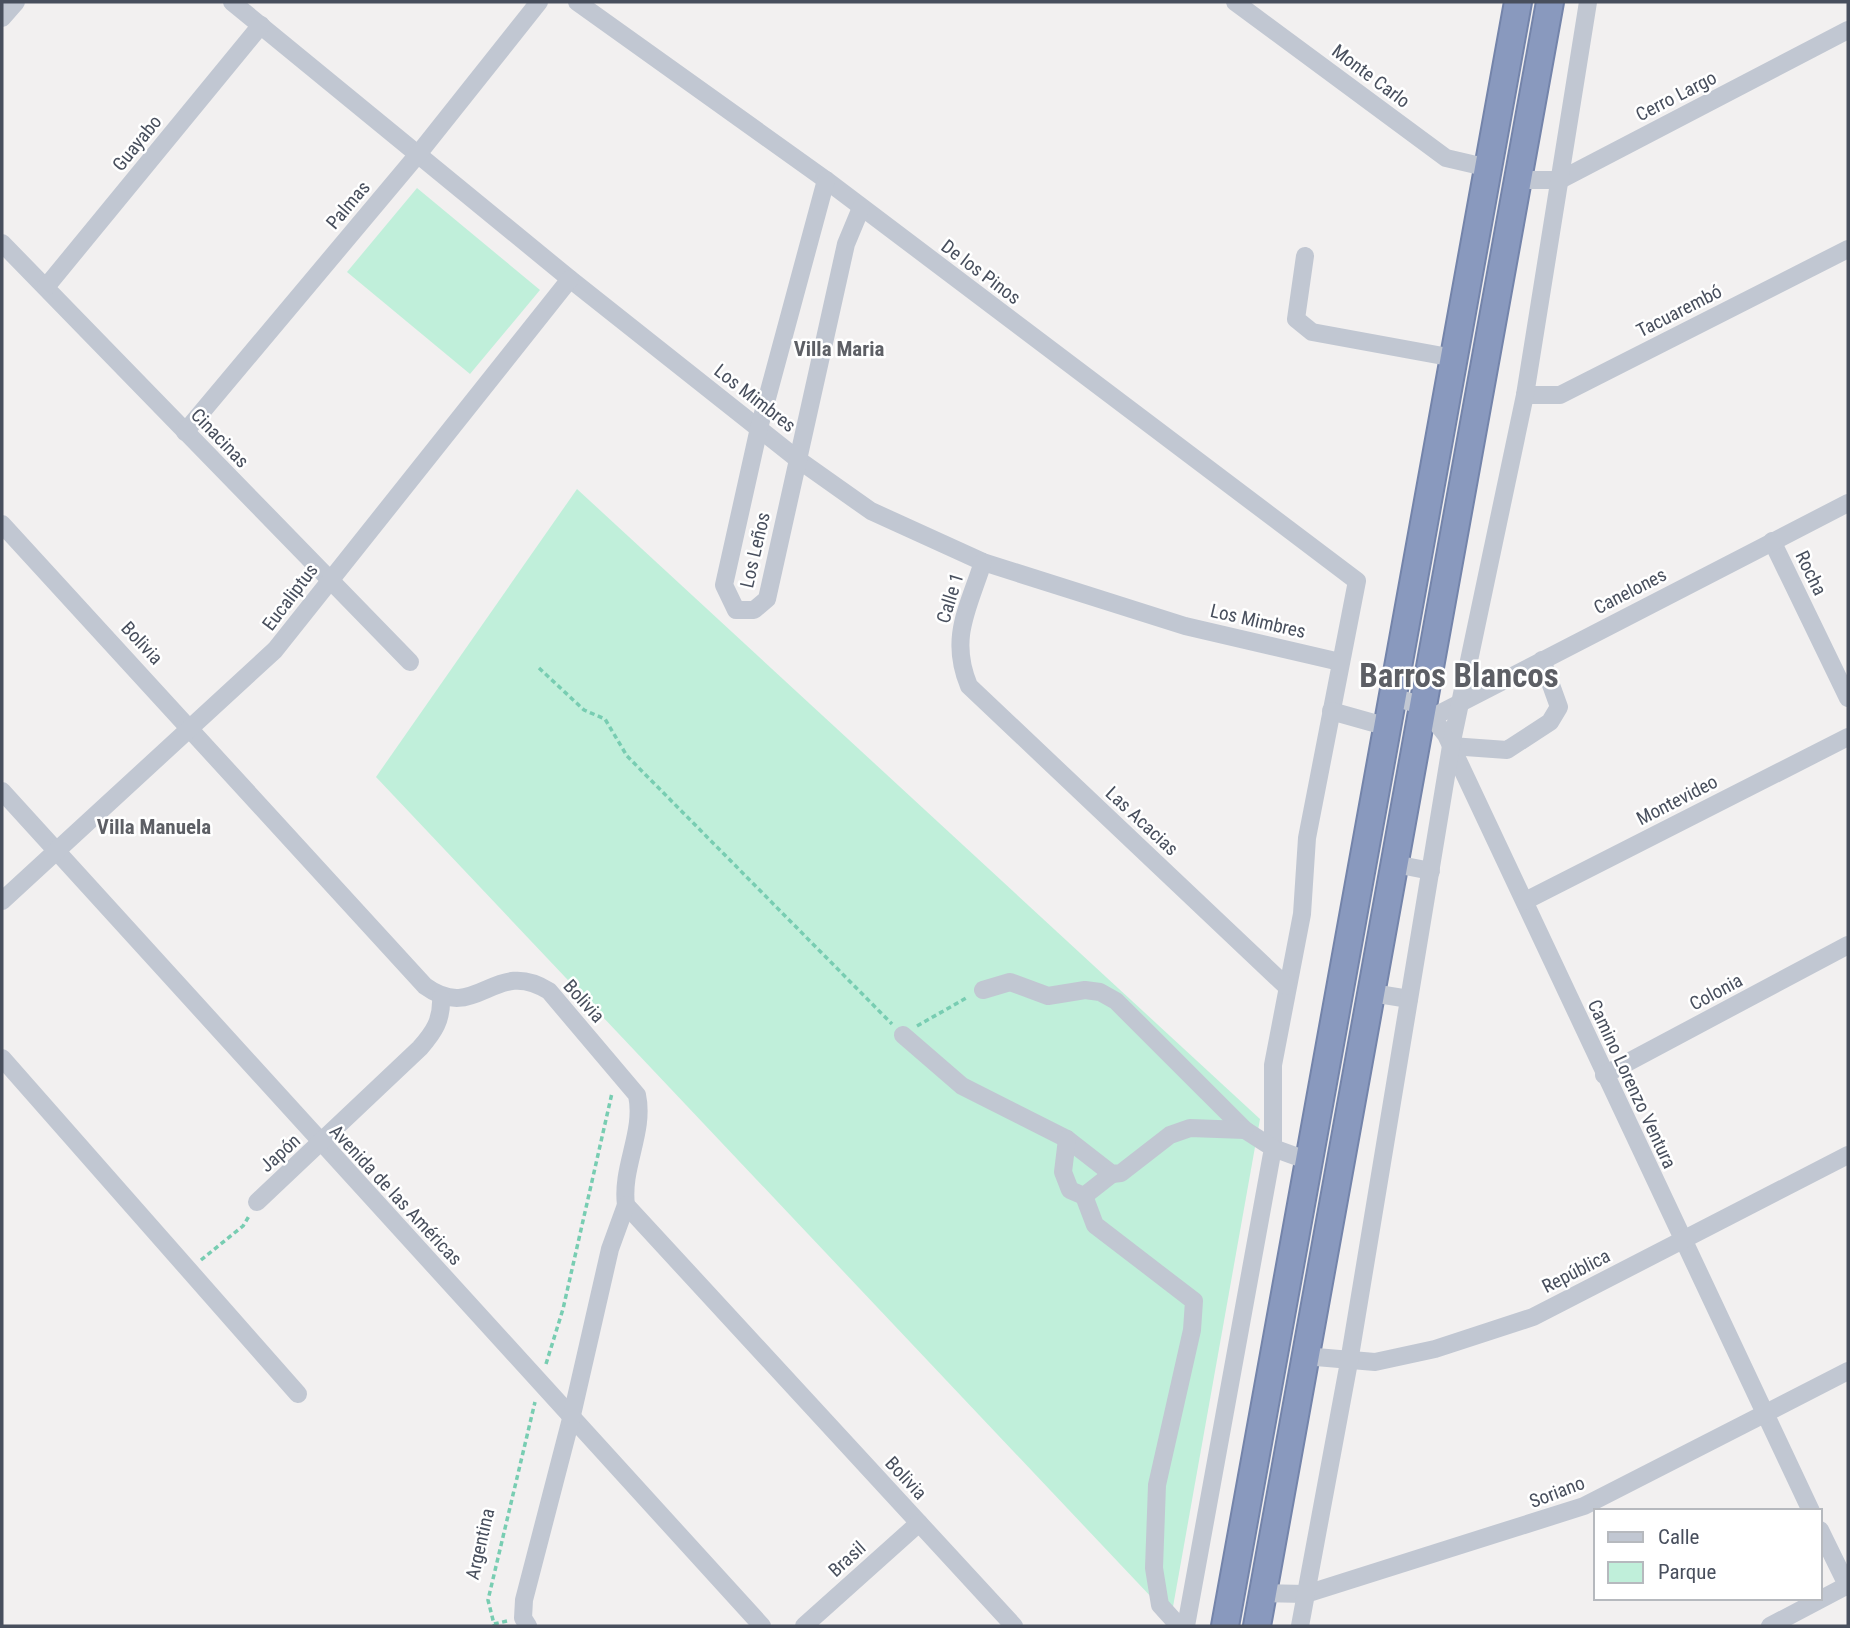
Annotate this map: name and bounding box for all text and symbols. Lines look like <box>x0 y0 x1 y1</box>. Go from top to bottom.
street label: Monte Carlo <box>1328 39 1414 113</box>
street label: Cerro Largo <box>1632 66 1720 126</box>
street label: Guayabo <box>108 110 166 176</box>
street label: Palmas <box>321 176 375 234</box>
street label: De los Pinos <box>937 235 1025 309</box>
street label: Tacuarembó <box>1632 280 1726 342</box>
district label: Villa Maria <box>794 337 884 361</box>
street label: Los Mimbres <box>710 359 800 437</box>
street label: Cinacinas <box>186 404 254 472</box>
street label: Los Leños <box>735 510 775 590</box>
street label: Rocha <box>1790 547 1832 599</box>
street label: Eucaliptus <box>257 559 323 635</box>
street label: Canelones <box>1590 563 1670 619</box>
street label: Calle 1 <box>932 570 968 626</box>
street label: Los Mimbres <box>1208 599 1308 643</box>
street label: Bolivia <box>116 617 168 669</box>
district label: Barros Blancos <box>1359 656 1559 695</box>
street label: Montevideo <box>1633 770 1721 830</box>
street label: Las Acacias <box>1101 782 1183 860</box>
district label: Villa Manuela <box>97 815 211 839</box>
street label: Colonia <box>1685 968 1747 1016</box>
street label: Bolivia <box>559 975 609 1027</box>
street label: Camino Lorenzo Ventura <box>1583 996 1681 1172</box>
street label: Avenida de las Américas <box>325 1120 467 1270</box>
street label: Japón <box>255 1129 305 1177</box>
street label: República <box>1538 1244 1614 1298</box>
street label: Bolivia <box>880 1452 932 1504</box>
street label: Soriano <box>1526 1471 1588 1513</box>
street label: Argentina <box>461 1506 499 1582</box>
legend <box>1594 1509 1822 1600</box>
text: Calle <box>1658 1525 1700 1549</box>
street label: Brasil <box>824 1536 870 1582</box>
text: Parque <box>1658 1560 1716 1584</box>

